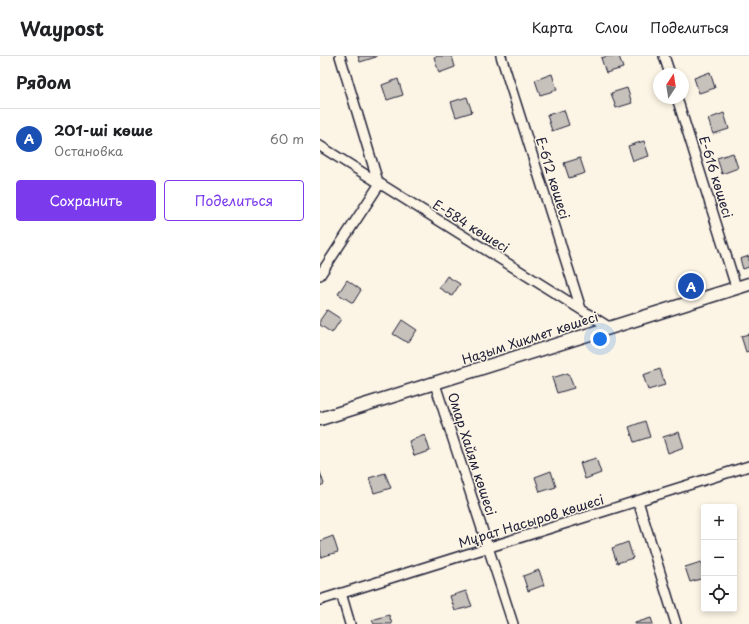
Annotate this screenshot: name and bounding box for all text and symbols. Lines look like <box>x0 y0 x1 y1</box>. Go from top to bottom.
text: Waypost <box>20 14 104 42</box>
text: Карта <box>532 17 573 38</box>
text: Слои <box>595 17 628 38</box>
text: Поделиться <box>650 17 729 38</box>
north arrow <box>653 68 689 104</box>
text: Рядом <box>16 69 71 95</box>
text: 201-ші көше <box>54 118 153 141</box>
text: A <box>24 129 34 148</box>
text: 60 m <box>270 129 304 148</box>
street label: Е-616 көшесі <box>695 133 738 220</box>
street label: Е-612 көшесі <box>532 134 575 221</box>
text: Остановка <box>54 141 123 160</box>
button: Сохранить <box>16 180 156 221</box>
button: Поделиться <box>164 180 304 221</box>
street label: Е-584 көшесі <box>429 195 513 257</box>
pin: A <box>678 271 704 301</box>
street label: Назым Хикмет көшесі <box>459 306 600 369</box>
your location <box>590 329 610 349</box>
street label: Омар Хайям көшесі <box>444 390 501 518</box>
street label: Мұрат Насыров көшесі <box>456 489 606 552</box>
map controls <box>701 504 737 612</box>
button: + <box>701 504 737 540</box>
button: − <box>701 540 737 576</box>
button: locate <box>701 576 737 612</box>

